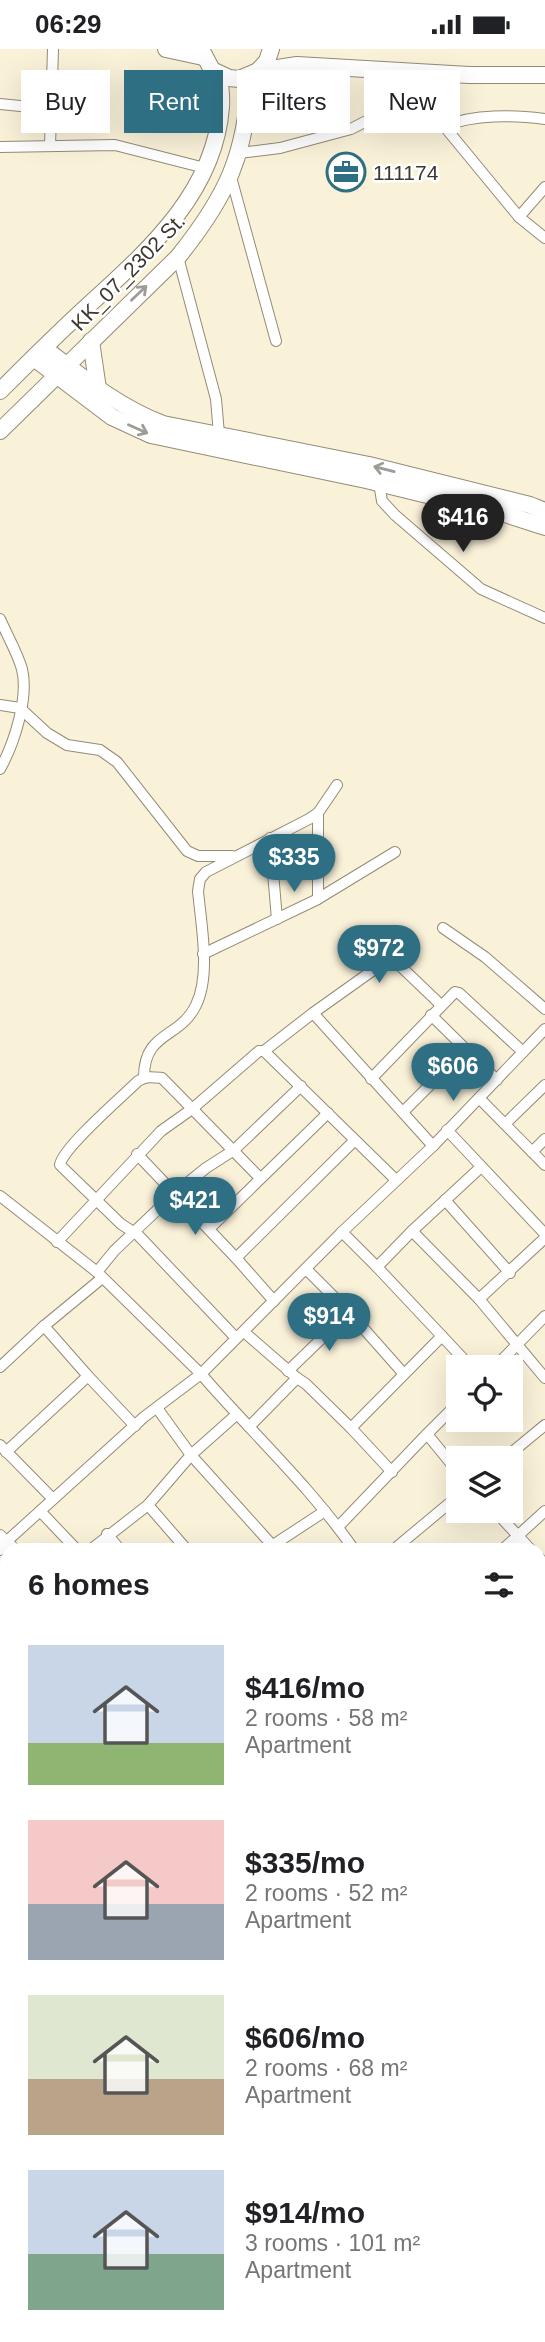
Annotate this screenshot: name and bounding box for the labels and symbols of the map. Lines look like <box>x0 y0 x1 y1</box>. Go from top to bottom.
office icon: 111174 <box>325 151 367 193</box>
place label: 111174 <box>373 161 439 184</box>
street label: KK_07_2302 St. <box>67 209 190 336</box>
one-way arrow <box>131 285 148 302</box>
one-way arrow <box>127 423 148 436</box>
one-way arrow <box>373 462 396 475</box>
pin: $416 <box>422 495 504 554</box>
pin: $335 <box>253 835 335 894</box>
pin: $972 <box>338 925 420 985</box>
pin: $606 <box>412 1044 494 1103</box>
pin: $421 <box>154 1177 236 1237</box>
pin: $914 <box>288 1293 370 1353</box>

